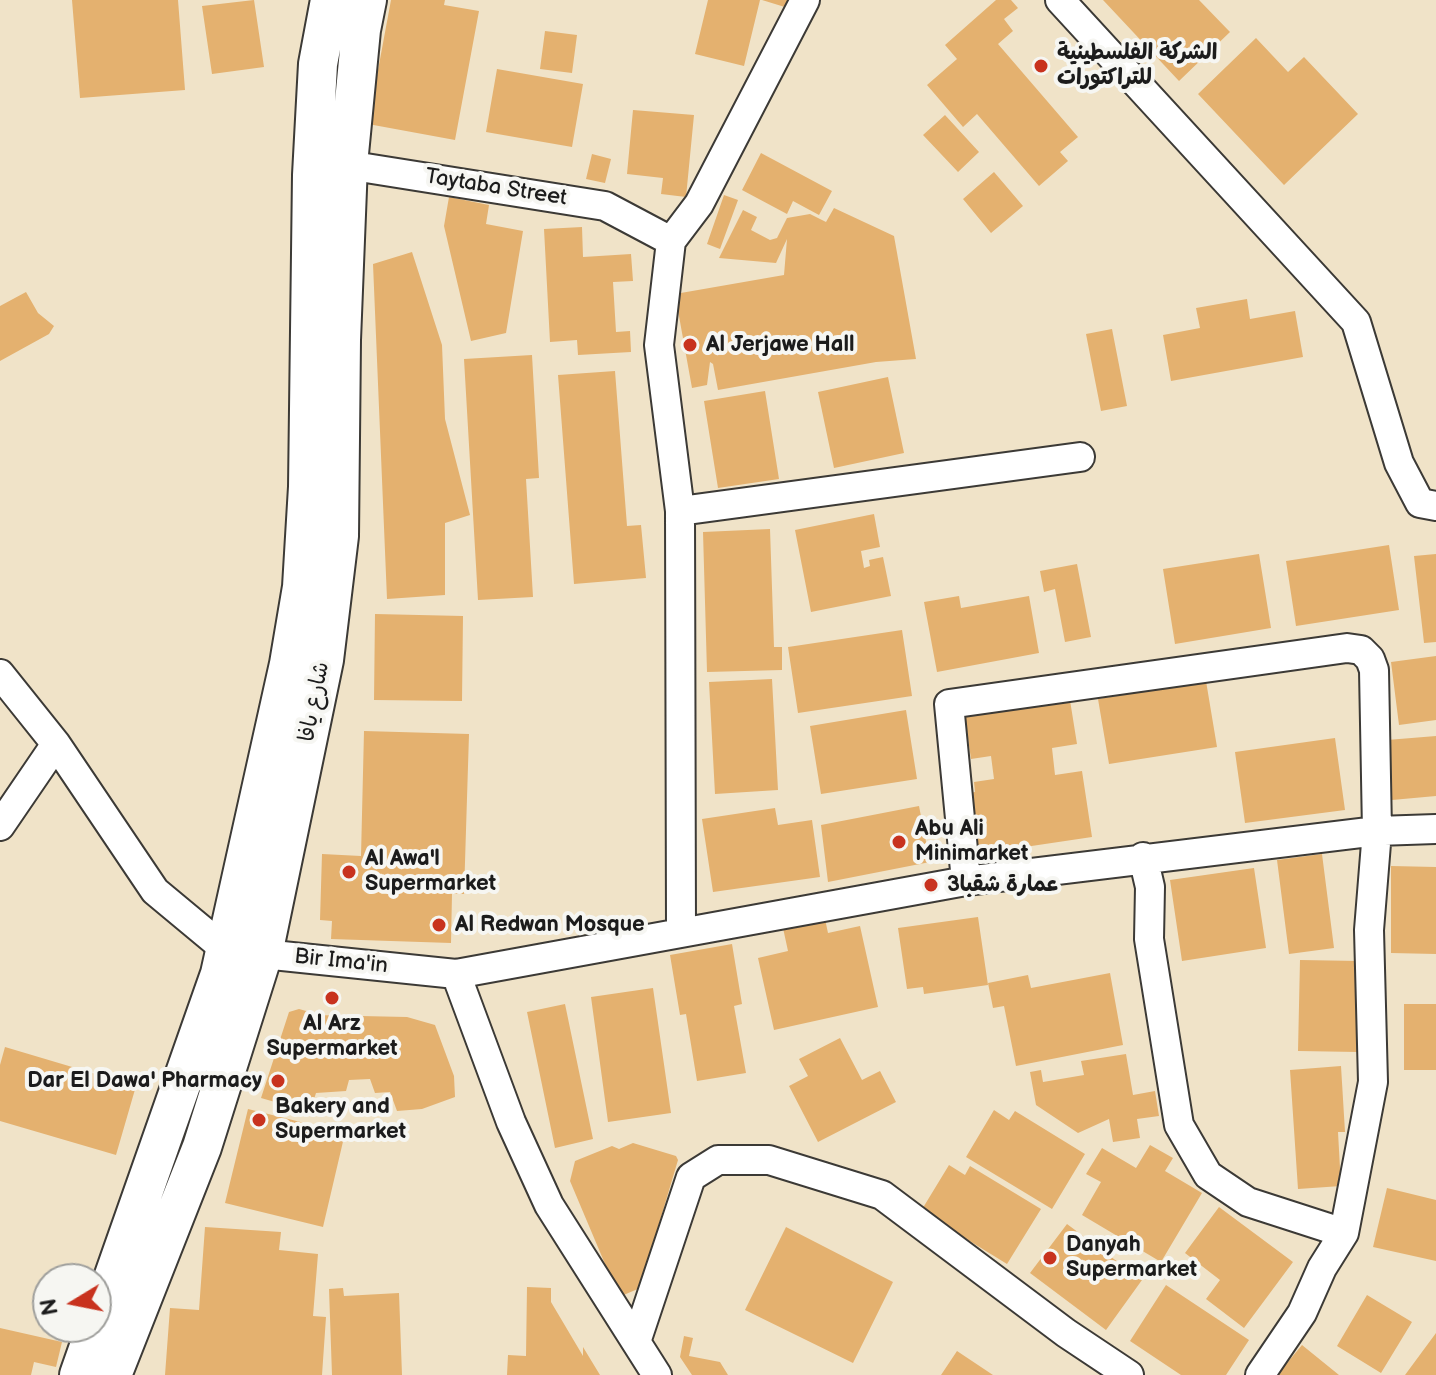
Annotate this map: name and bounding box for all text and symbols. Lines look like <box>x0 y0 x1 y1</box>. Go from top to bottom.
place label: الشركة الفلسطينية للتراكتورات <box>1057 40 1217 92</box>
marker: الشركة الفلسطينية للتراكتورات <box>1032 57 1050 75</box>
street label: Taytaba Street <box>423 164 569 212</box>
place label: Al Jerjawe Hall <box>706 332 855 358</box>
marker: Al Jerjawe Hall <box>681 336 699 354</box>
street label: شارع يافا <box>294 660 336 744</box>
place label: Abu Ali Minimarket <box>915 816 1028 868</box>
marker: Abu Ali Minimarket <box>890 833 908 851</box>
place label: Al Awa'l Supermarket <box>365 846 496 898</box>
marker: Al Awa'l Supermarket <box>340 863 358 881</box>
place label: عمارة شقبا3 <box>947 872 1059 898</box>
marker: عمارة شقبا3 <box>922 876 940 894</box>
place label: Al Redwan Mosque <box>455 912 645 938</box>
marker: Al Redwan Mosque <box>430 916 448 934</box>
street label: Bir Ima'in <box>293 944 389 980</box>
marker: Al Arz Supermarket <box>323 989 341 1007</box>
place label: Al Arz Supermarket <box>266 1011 398 1062</box>
place label: Dar El Dawa' Pharmacy <box>27 1068 262 1094</box>
marker: Dar El Dawa' Pharmacy <box>269 1072 287 1090</box>
place label: Bakery and Supermarket <box>275 1094 406 1146</box>
marker: Bakery and Supermarket <box>250 1111 268 1129</box>
place label: Danyah Supermarket <box>1066 1232 1197 1284</box>
marker: Danyah Supermarket <box>1041 1249 1059 1267</box>
north arrow <box>32 1263 112 1343</box>
text: N <box>35 1296 65 1317</box>

